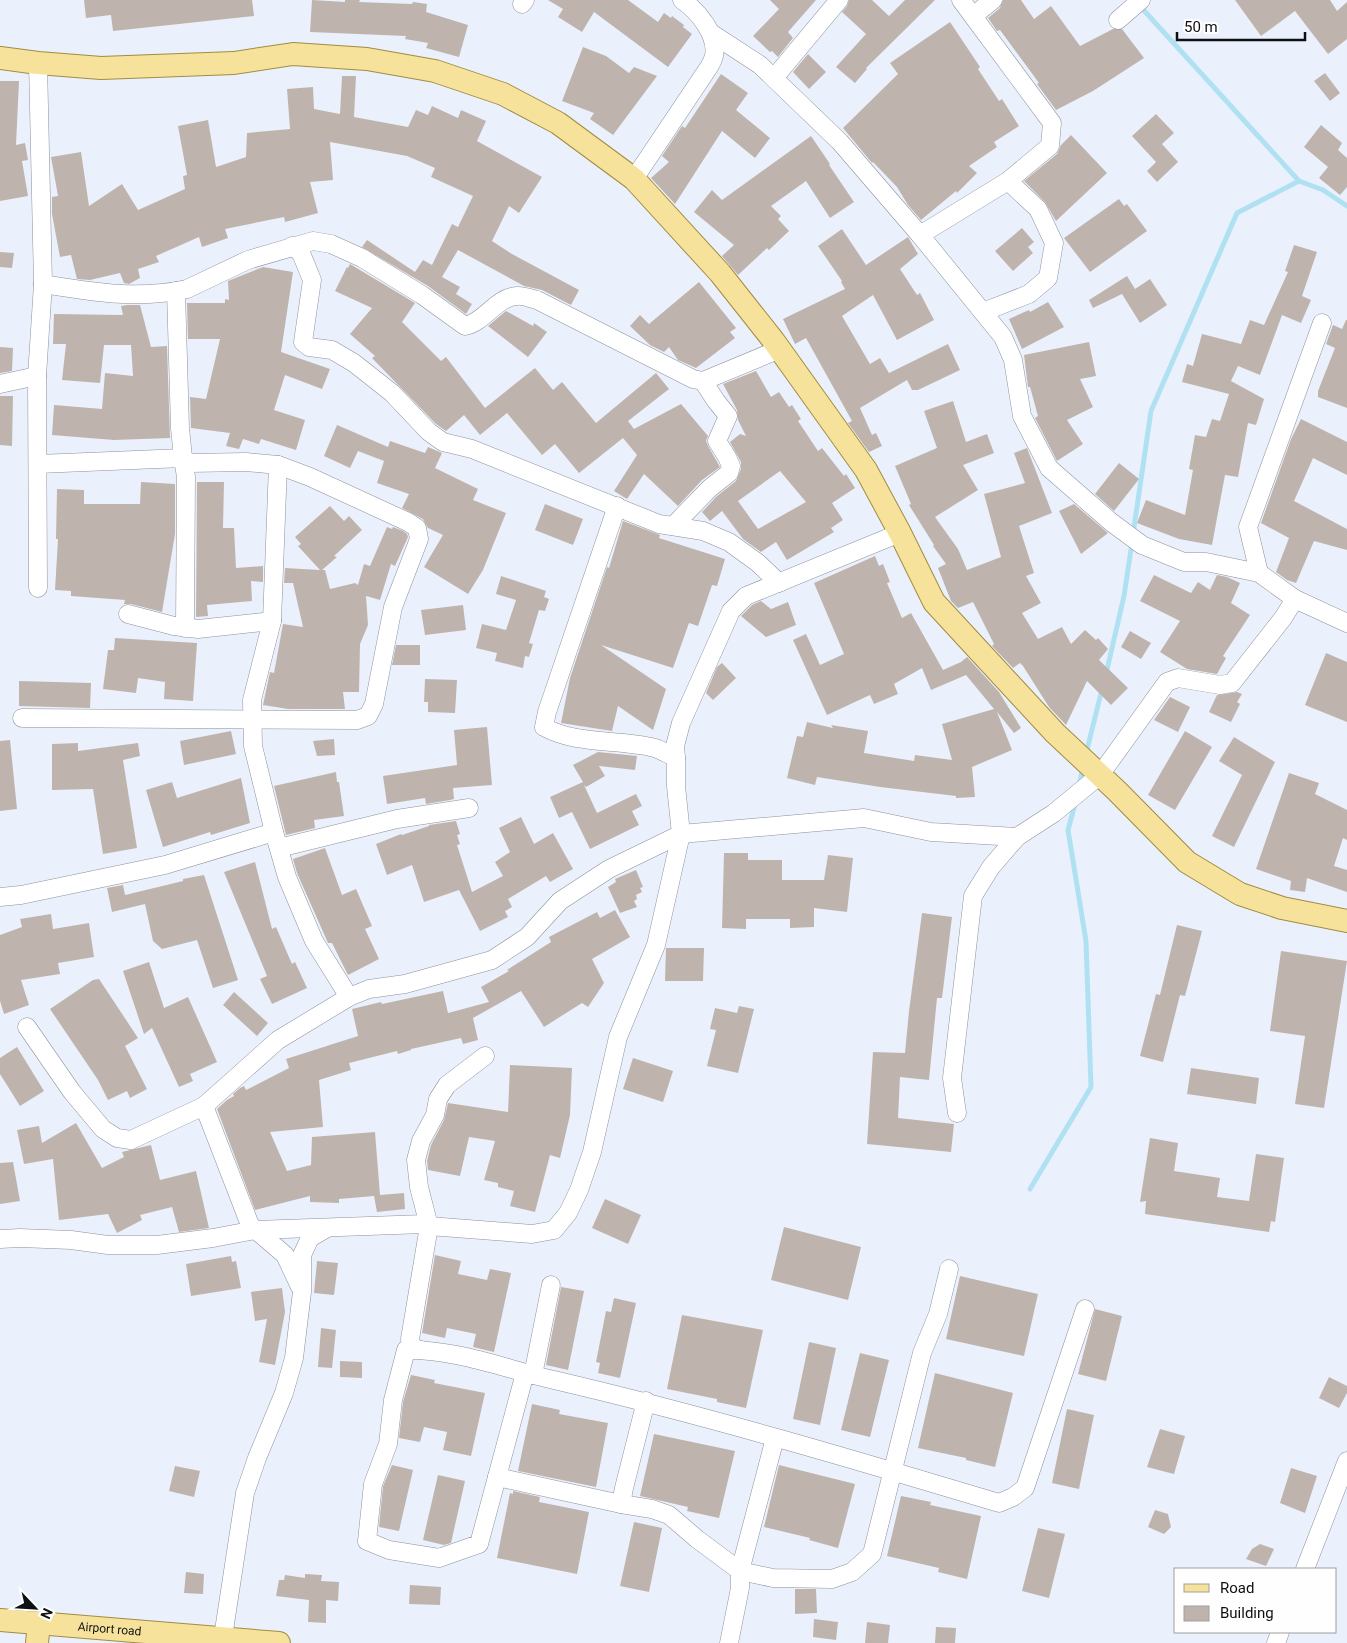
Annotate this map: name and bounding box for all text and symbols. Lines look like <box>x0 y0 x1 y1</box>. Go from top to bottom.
scale bar <box>1177 10 1304 42</box>
text: 50 m <box>1184 18 1218 36</box>
legend <box>1174 1568 1337 1633</box>
text: Road <box>1220 1579 1254 1597</box>
north arrow <box>10 1583 60 1633</box>
text: Building <box>1220 1604 1274 1622</box>
text: N <box>37 1606 56 1621</box>
street label: Airport road <box>77 1619 142 1639</box>

